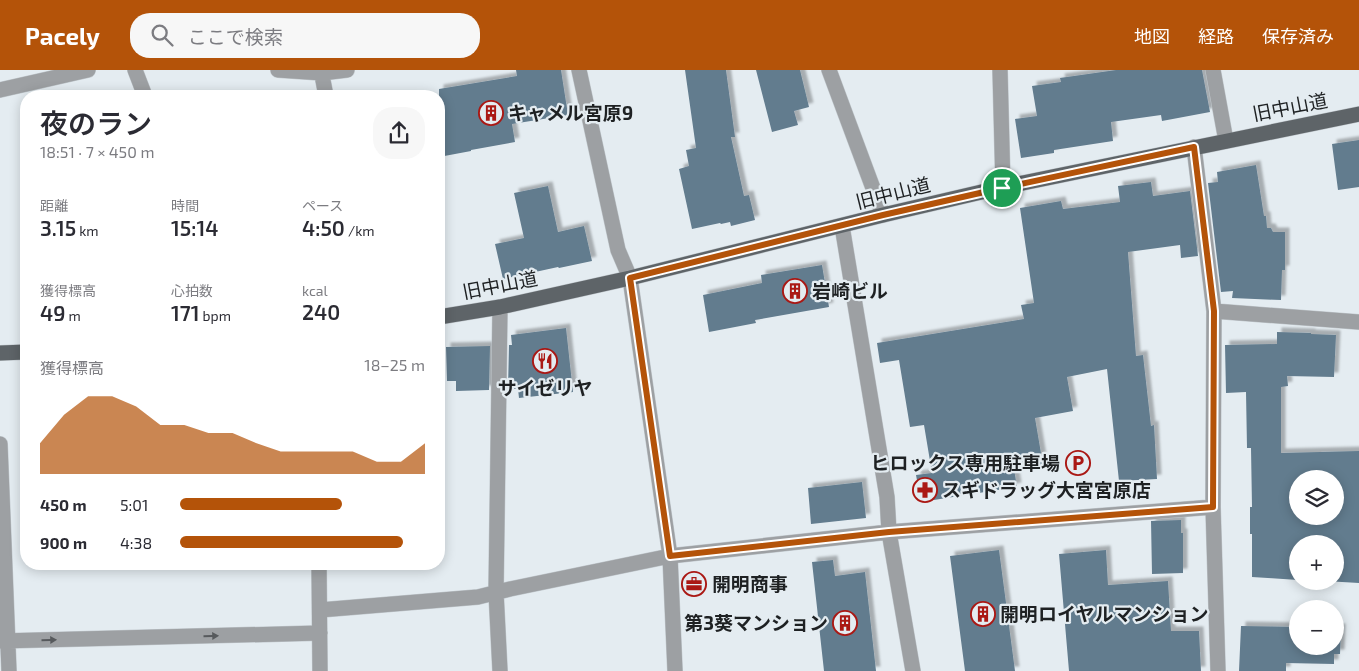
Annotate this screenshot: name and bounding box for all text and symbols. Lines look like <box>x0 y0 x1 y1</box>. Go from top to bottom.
search box <box>130 13 480 58</box>
text: Pacely <box>25 21 100 50</box>
icon: search <box>148 21 176 49</box>
text: ここで検索 <box>188 25 283 48</box>
text: 地図 <box>1134 25 1170 47</box>
text: 経路 <box>1198 25 1234 47</box>
text: 保存済み <box>1262 25 1334 47</box>
street label: 旧中山道 <box>1250 88 1329 125</box>
building icon: キャメル宮原9 <box>478 100 504 126</box>
place label: キャメル宮原9 <box>508 101 633 124</box>
text: 夜のラン <box>40 106 152 140</box>
button: share <box>373 107 425 159</box>
text: 18:51 · 7 × 450 m <box>40 142 154 161</box>
pin <box>981 167 1023 209</box>
street label: 旧中山道 <box>853 172 933 213</box>
icon: arrive <box>988 174 1016 202</box>
text: 距離 <box>40 197 68 214</box>
text: 時間 <box>171 197 199 214</box>
text: ペース <box>302 197 343 214</box>
text: 3.15 <box>40 215 76 240</box>
text: 15:14 <box>171 215 218 240</box>
text: 4:50 <box>302 215 345 240</box>
text: km <box>76 222 99 239</box>
text: /km <box>345 222 375 239</box>
street label: 旧中山道 <box>460 266 539 303</box>
building icon: 岩崎ビル <box>782 278 808 304</box>
place label: 岩崎ビル <box>812 279 888 302</box>
text: 獲得標高 <box>40 282 96 299</box>
text: 心拍数 <box>171 282 213 299</box>
text: kcal <box>302 282 328 299</box>
text: 240 <box>302 299 340 324</box>
text: 49 <box>40 300 65 325</box>
text: 171 <box>171 300 200 325</box>
text: m <box>65 307 81 324</box>
text: bpm <box>200 307 231 324</box>
restaurant icon: サイゼリヤ <box>532 348 558 374</box>
text: 18–25 m <box>364 355 425 374</box>
text: 獲得標高 <box>40 358 104 377</box>
place label: サイゼリヤ <box>497 376 593 399</box>
parking icon: ヒロックス専用駐車場 <box>1065 450 1091 476</box>
place label: ヒロックス専用駐車場 <box>871 451 1060 474</box>
map controls <box>1289 470 1344 655</box>
button: layers <box>1289 470 1344 525</box>
pharmacy icon: スギドラッグ大宮宮原店 <box>912 477 938 503</box>
place label: スギドラッグ大宮宮原店 <box>942 478 1151 501</box>
text: 450 m <box>40 495 87 514</box>
text: 5:01 <box>120 495 148 514</box>
text: 900 m <box>40 533 87 552</box>
text: 4:38 <box>120 533 152 552</box>
button: + <box>1289 535 1344 590</box>
office icon: 開明商事 <box>681 571 707 597</box>
place label: 開明商事 <box>712 572 788 595</box>
button: − <box>1289 600 1344 655</box>
building icon: 開明ロイヤルマンション <box>970 601 996 627</box>
place label: 開明ロイヤルマンション <box>1000 602 1208 625</box>
building icon: 第3葵マンション <box>832 610 858 636</box>
place label: 第3葵マンション <box>684 611 828 634</box>
one-way arrow <box>203 631 219 639</box>
one-way arrow <box>41 636 57 644</box>

